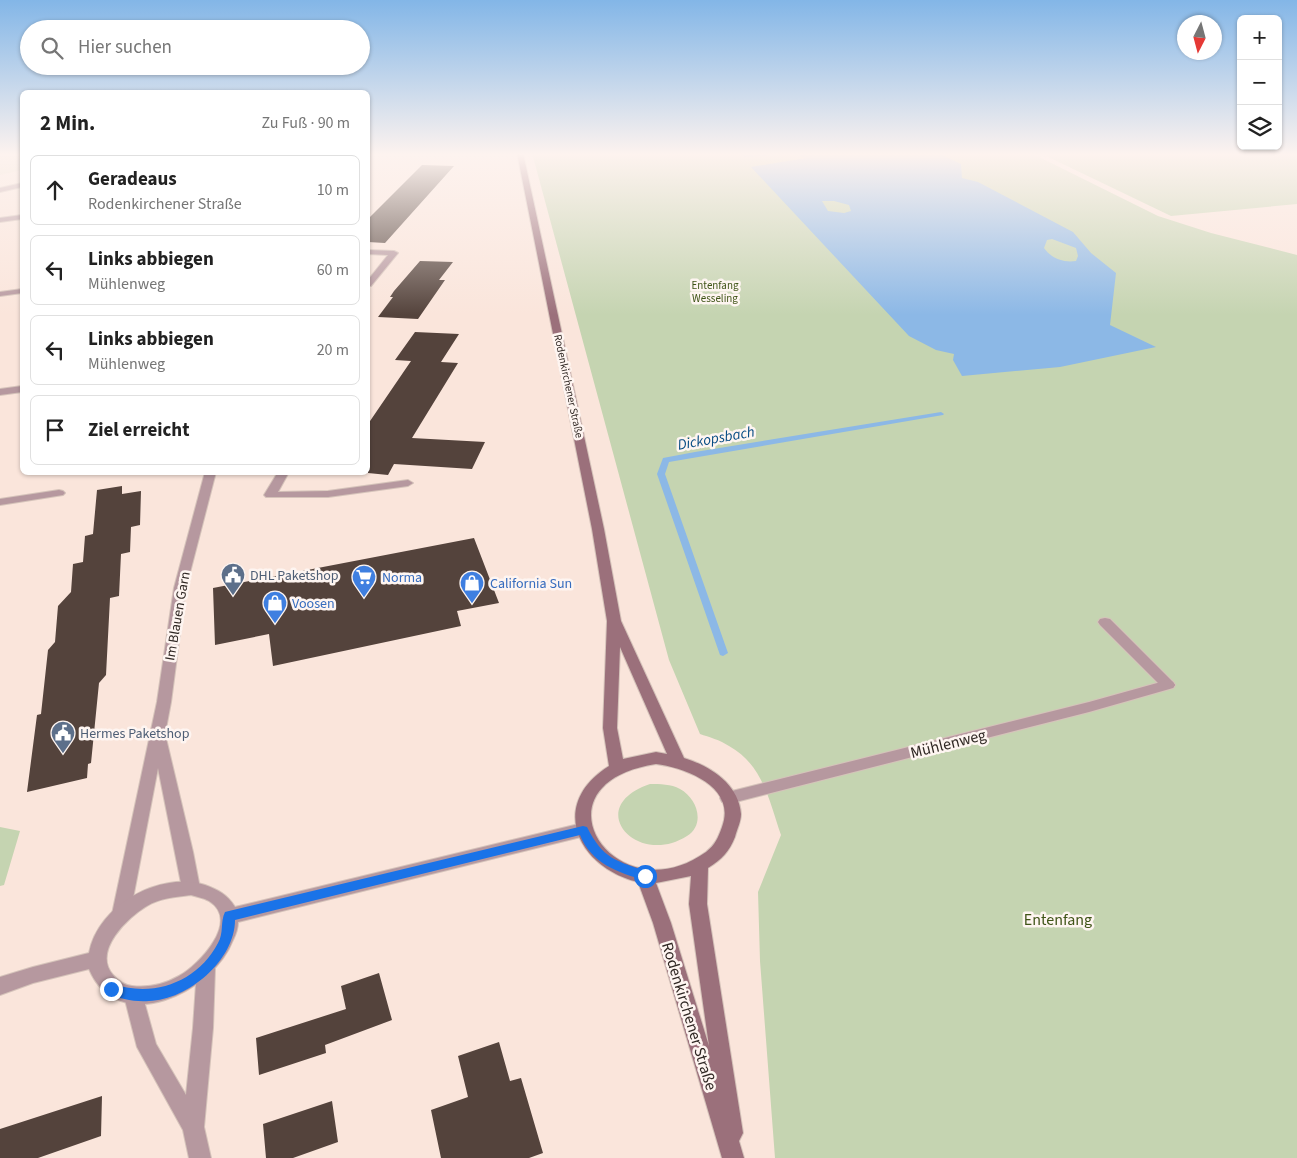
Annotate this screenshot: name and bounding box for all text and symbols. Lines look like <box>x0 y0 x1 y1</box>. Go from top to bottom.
north arrow <box>1177 15 1222 60</box>
map controls <box>1237 15 1282 150</box>
button: + <box>1237 15 1282 60</box>
search box <box>20 20 370 75</box>
icon: search <box>38 34 66 62</box>
text: Hier suchen <box>78 34 172 61</box>
button: − <box>1237 60 1282 105</box>
button: layers <box>1237 105 1282 150</box>
text: 2 Min. <box>40 108 95 138</box>
text: Zu Fuß · 90 m <box>262 112 350 134</box>
text: Geradeaus <box>88 166 177 193</box>
icon: ahead <box>41 176 69 204</box>
text: 10 m <box>317 179 349 201</box>
text: Rodenkirchener Straße <box>88 193 242 215</box>
text: Links abbiegen <box>88 246 214 273</box>
icon: left <box>41 256 69 284</box>
text: 60 m <box>317 259 349 281</box>
text: Mühlenweg <box>88 273 165 295</box>
park label: Entenfang Wesseling <box>692 278 739 306</box>
text: Links abbiegen <box>88 326 214 353</box>
street label: Rodenkirchener Straße <box>550 333 587 440</box>
icon: left <box>41 336 69 364</box>
text: 20 m <box>317 339 349 361</box>
text: Mühlenweg <box>88 353 165 375</box>
icon: arrive <box>41 416 69 444</box>
text: Ziel erreicht <box>88 417 189 444</box>
water label: Dickopsbach <box>676 421 757 456</box>
public building icon: DHL Paketshop <box>220 562 246 596</box>
supermarket icon: Norma <box>351 564 377 598</box>
place label: DHL Paketshop <box>250 566 339 586</box>
place label: Norma <box>382 568 422 588</box>
street label: Im Blauen Garn <box>160 570 196 662</box>
shop icon: California Sun <box>459 570 485 604</box>
place label: California Sun <box>490 574 572 594</box>
shop icon: Voosen <box>262 590 288 624</box>
place label: Voosen <box>292 594 335 614</box>
public building icon: Hermes Paketshop <box>50 720 76 754</box>
place label: Hermes Paketshop <box>80 724 190 744</box>
street label: Mühlenweg <box>908 724 988 764</box>
route start <box>634 865 657 888</box>
park label: Entenfang <box>1024 909 1092 931</box>
street label: Rodenkirchener Straße <box>656 940 722 1093</box>
route end <box>100 978 123 1001</box>

